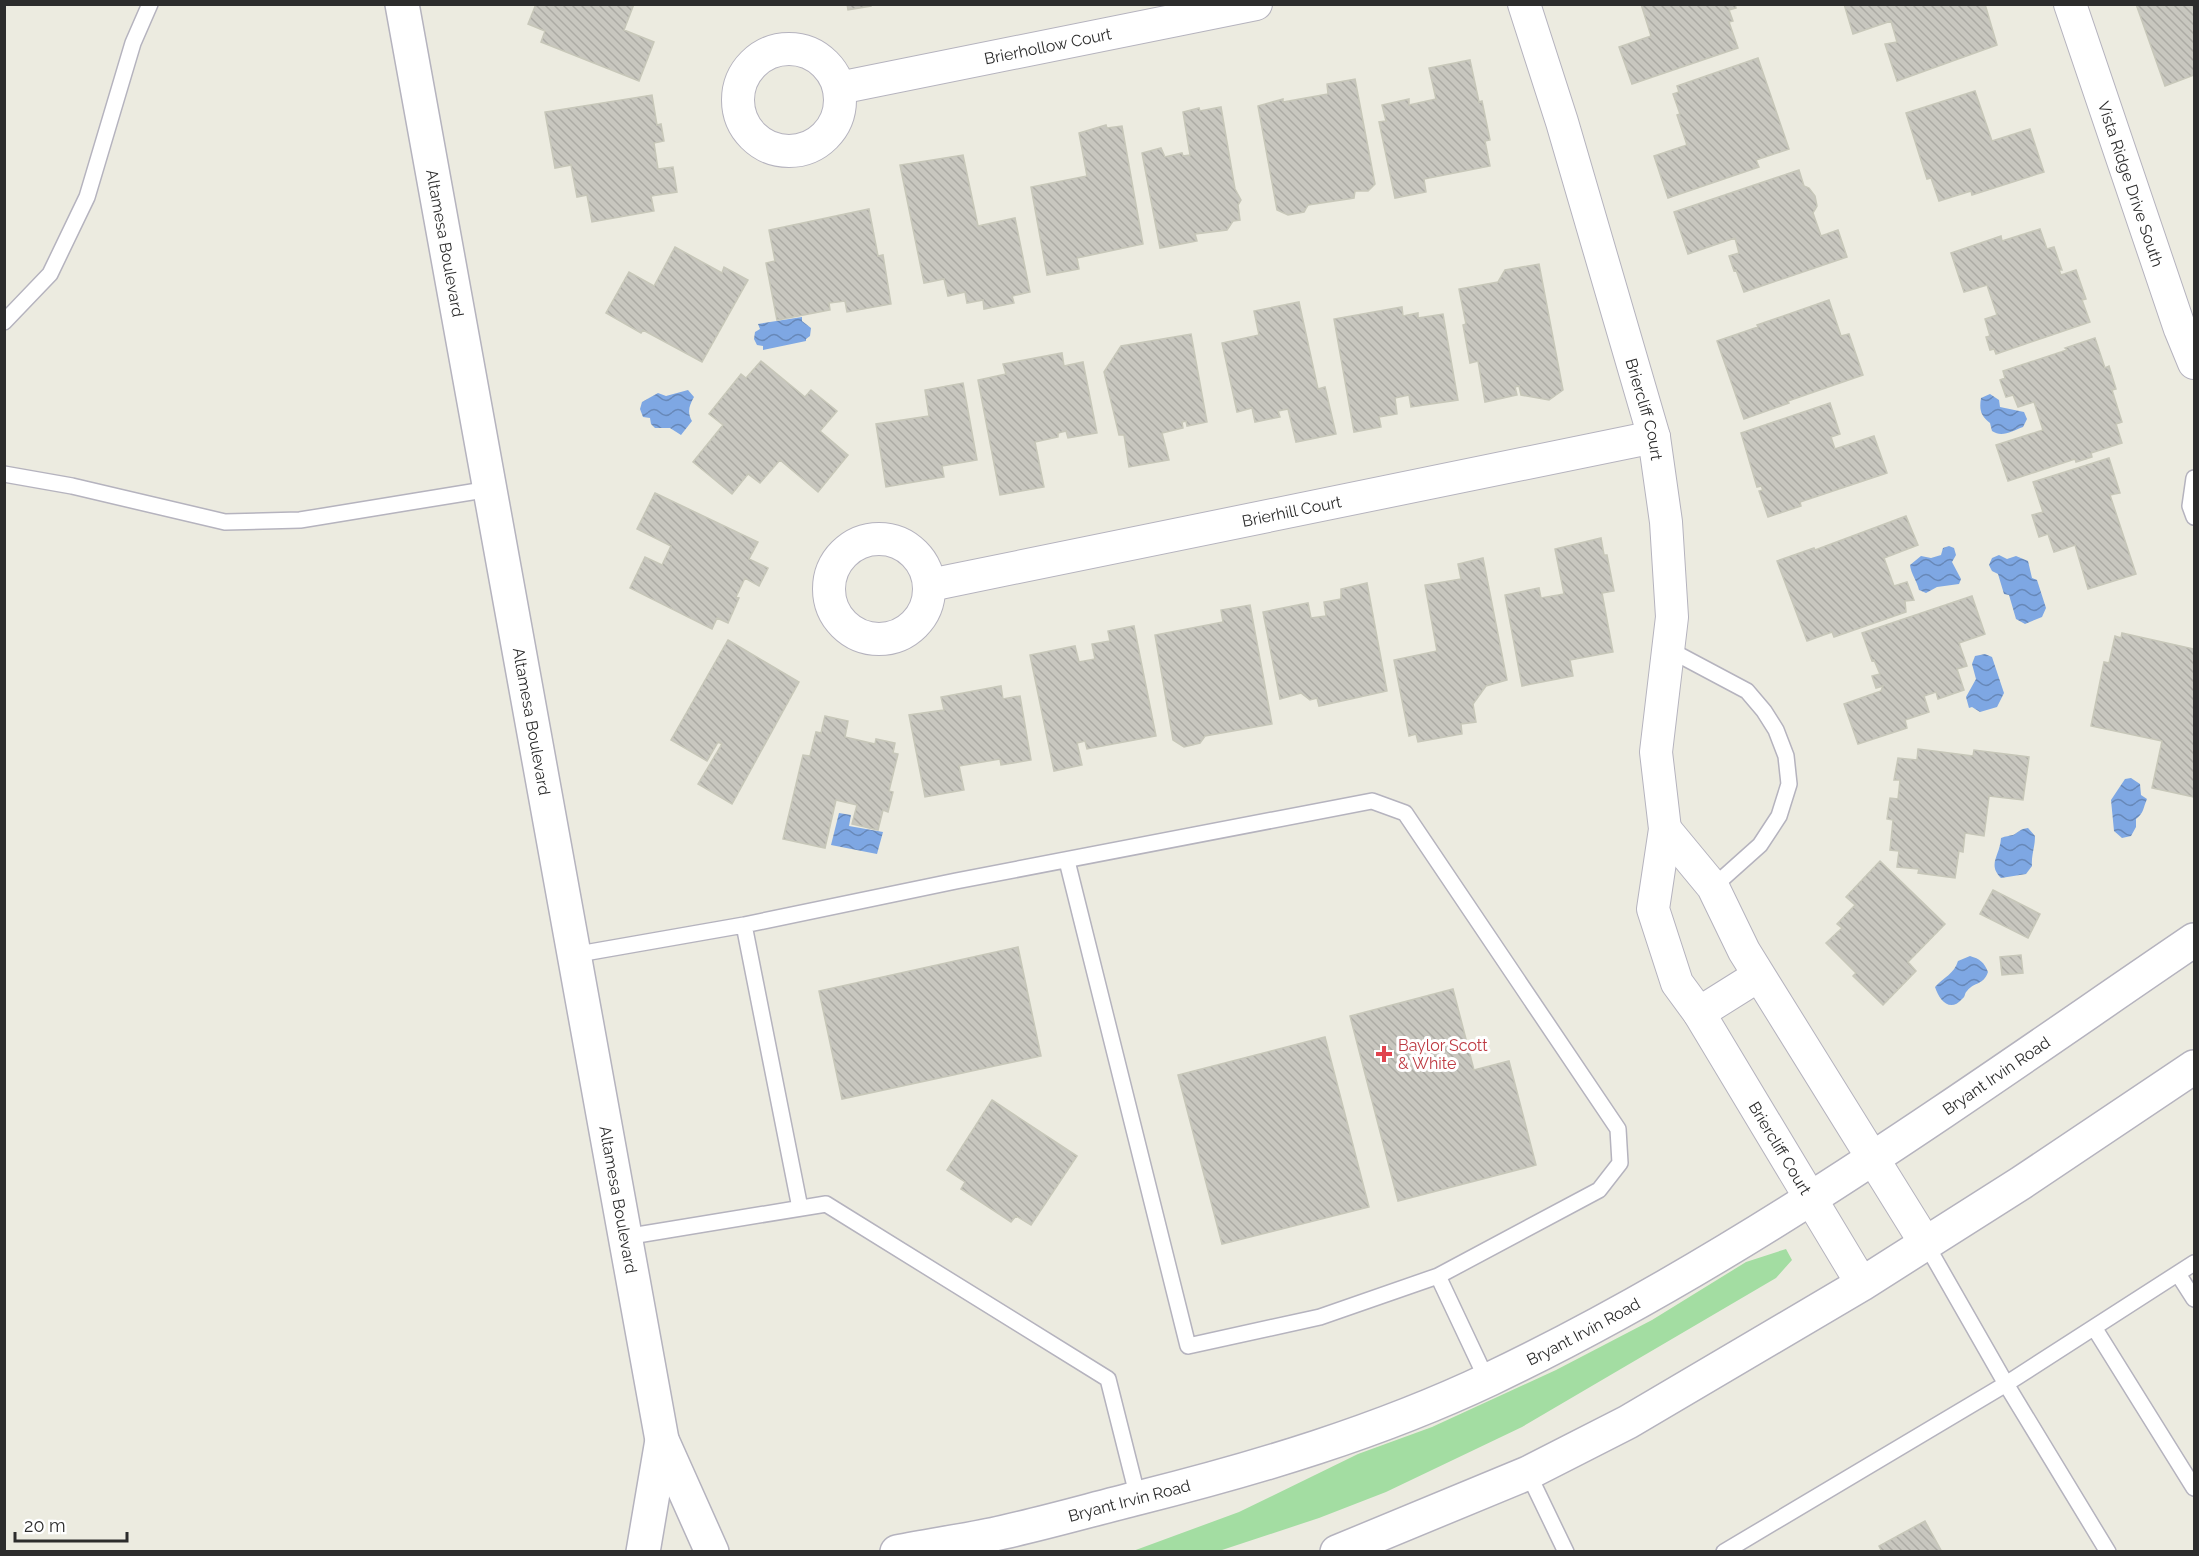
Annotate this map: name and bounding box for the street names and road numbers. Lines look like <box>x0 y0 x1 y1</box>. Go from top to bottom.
street label: Brierhollow Court <box>983 24 1114 68</box>
street label: Vista Ridge Drive South <box>2094 99 2168 269</box>
street label: Altamesa Boulevard <box>423 168 468 318</box>
street label: Briercliff Court <box>1622 356 1667 462</box>
street label: Brierhill Court <box>1240 492 1344 531</box>
street label: Altamesa Boulevard <box>509 646 555 797</box>
street label: Bryant Irvin Road <box>1939 1032 2053 1119</box>
street label: Briercliff Court <box>1745 1098 1816 1198</box>
street label: Altamesa Boulevard <box>596 1124 641 1275</box>
street label: Bryant Irvin Road <box>1523 1293 1643 1369</box>
street label: Bryant Irvin Road <box>1066 1475 1192 1525</box>

